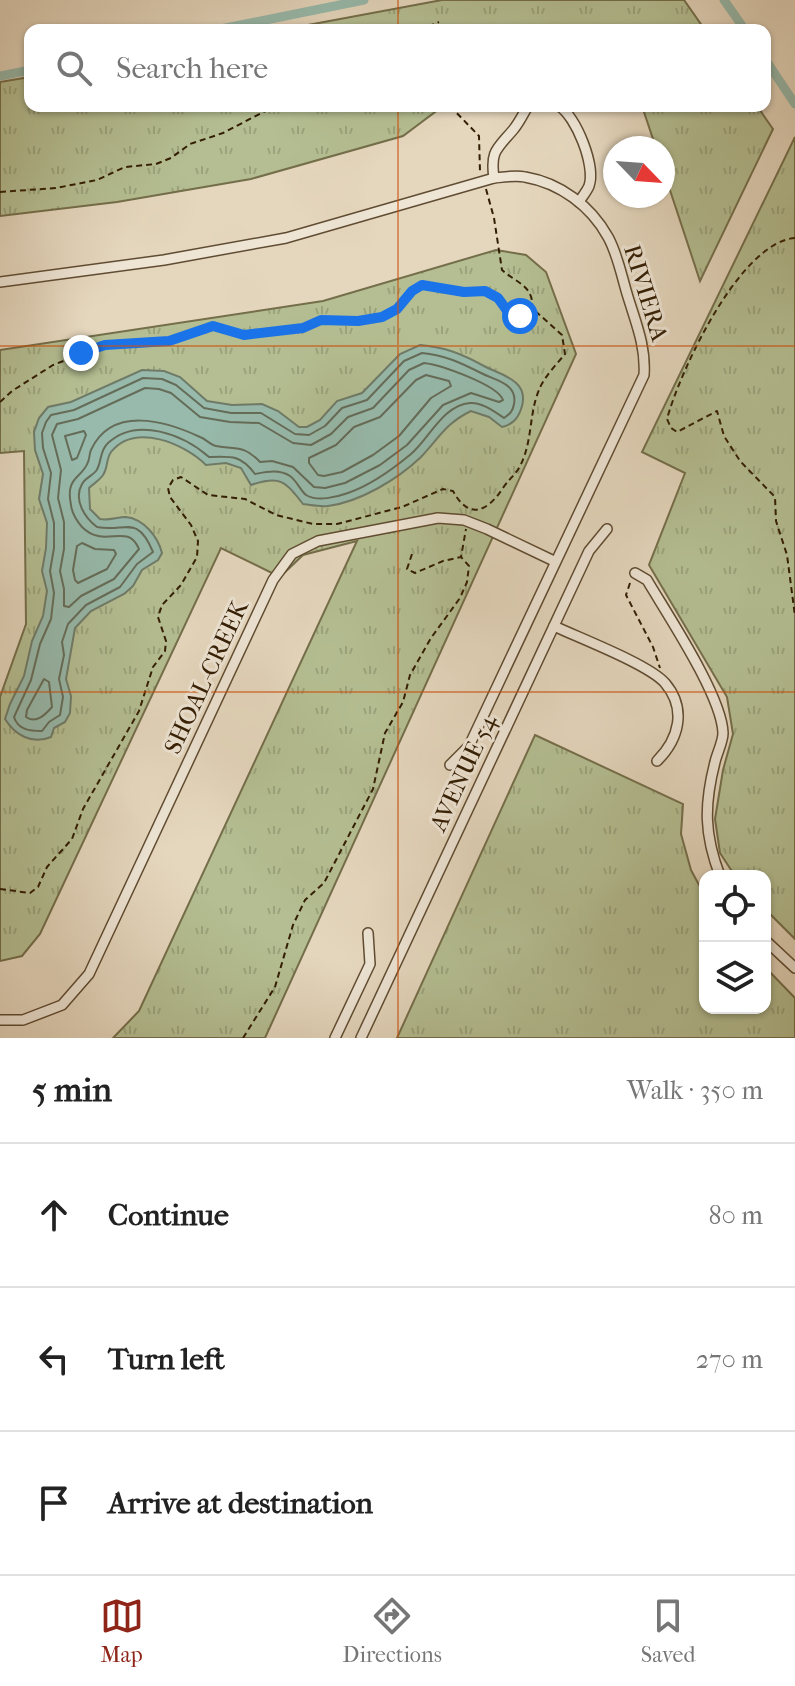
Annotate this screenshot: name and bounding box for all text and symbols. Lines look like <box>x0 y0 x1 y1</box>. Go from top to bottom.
search box <box>24 24 771 112</box>
icon: search <box>52 46 96 90</box>
text: Search here <box>116 51 268 86</box>
north arrow <box>603 136 675 208</box>
street label: RIVIERA <box>618 241 674 345</box>
route start <box>502 298 538 334</box>
route end <box>63 335 99 371</box>
street label: SHOAL-CREEK <box>158 594 254 758</box>
street label: AVENUE 54 <box>423 709 503 837</box>
map controls <box>699 870 771 1014</box>
button: locate <box>699 870 771 942</box>
button: layers <box>699 942 771 1014</box>
text: 5 min <box>32 1070 112 1110</box>
text: Walk · 350 m <box>627 1075 763 1106</box>
icon: ahead <box>32 1193 76 1237</box>
text: Continue <box>108 1198 229 1233</box>
text: 80 m <box>708 1200 763 1231</box>
icon: left <box>32 1337 76 1381</box>
text: Turn left <box>108 1342 225 1377</box>
text: 270 m <box>696 1344 763 1375</box>
icon: arrive <box>32 1481 76 1525</box>
text: Arrive at destination <box>108 1486 373 1521</box>
tab: Map <box>100 1594 144 1668</box>
tab: Directions <box>343 1594 442 1668</box>
tab: Saved <box>641 1594 695 1668</box>

